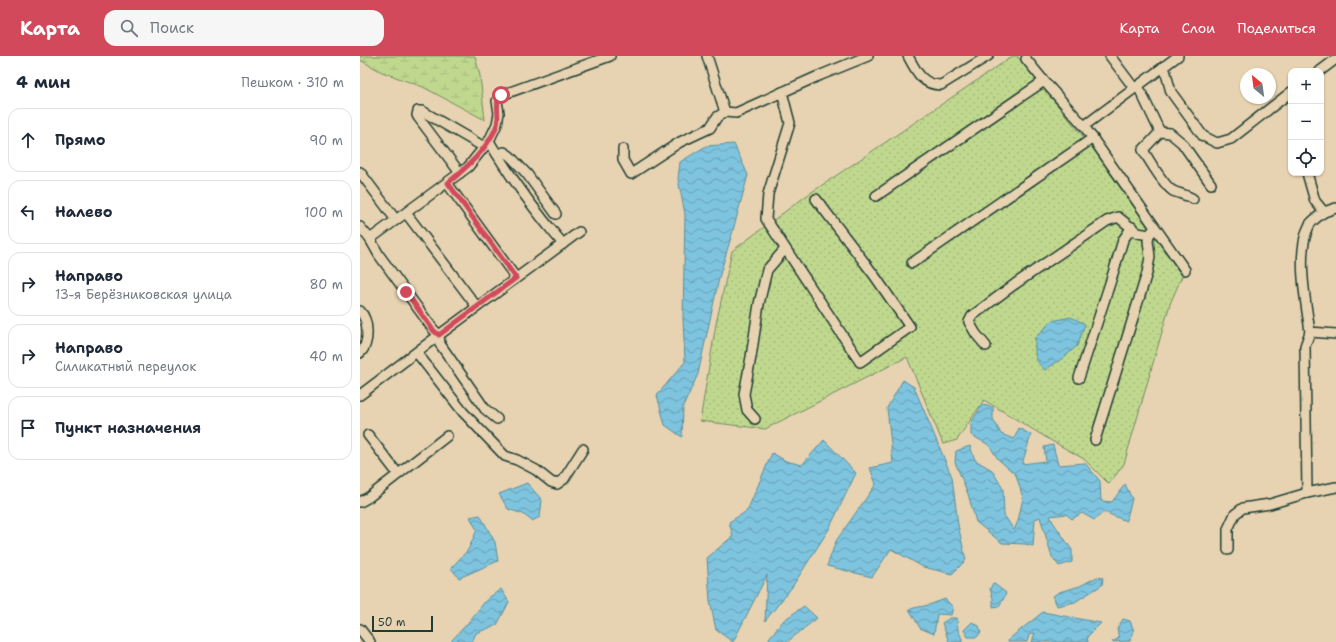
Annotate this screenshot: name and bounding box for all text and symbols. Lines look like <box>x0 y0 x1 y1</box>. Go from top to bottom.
search box <box>104 10 384 46</box>
text: Карта <box>20 16 80 41</box>
icon: search <box>118 17 140 39</box>
text: Поиск <box>150 18 194 38</box>
text: Карта <box>1119 19 1160 37</box>
text: Слои <box>1182 19 1215 37</box>
text: Поделиться <box>1237 19 1316 37</box>
north arrow <box>1240 68 1276 104</box>
map controls <box>1288 68 1324 176</box>
button: + <box>1288 68 1324 104</box>
text: 4 мин <box>16 71 71 93</box>
text: Пешком · 310 m <box>241 74 344 91</box>
route start <box>492 86 510 104</box>
button: − <box>1288 104 1324 140</box>
icon: ahead <box>17 129 39 151</box>
text: Прямо <box>55 130 105 150</box>
text: 90 m <box>309 132 343 149</box>
button: locate <box>1288 140 1324 176</box>
icon: left <box>17 201 39 223</box>
text: Налево <box>55 202 113 222</box>
text: 100 m <box>304 204 343 221</box>
text: Направо <box>55 266 123 286</box>
icon: right <box>17 273 39 295</box>
text: 80 m <box>309 276 343 293</box>
route end <box>397 283 415 301</box>
text: 13-я Берёзниковская улица <box>55 286 232 303</box>
text: Направо <box>55 338 123 358</box>
icon: right <box>17 345 39 367</box>
text: 40 m <box>309 348 343 365</box>
text: Силикатный переулок <box>55 358 196 375</box>
icon: arrive <box>17 417 39 439</box>
text: Пункт назначения <box>55 418 201 438</box>
scale bar <box>372 614 433 633</box>
text: 50 m <box>378 615 406 630</box>

